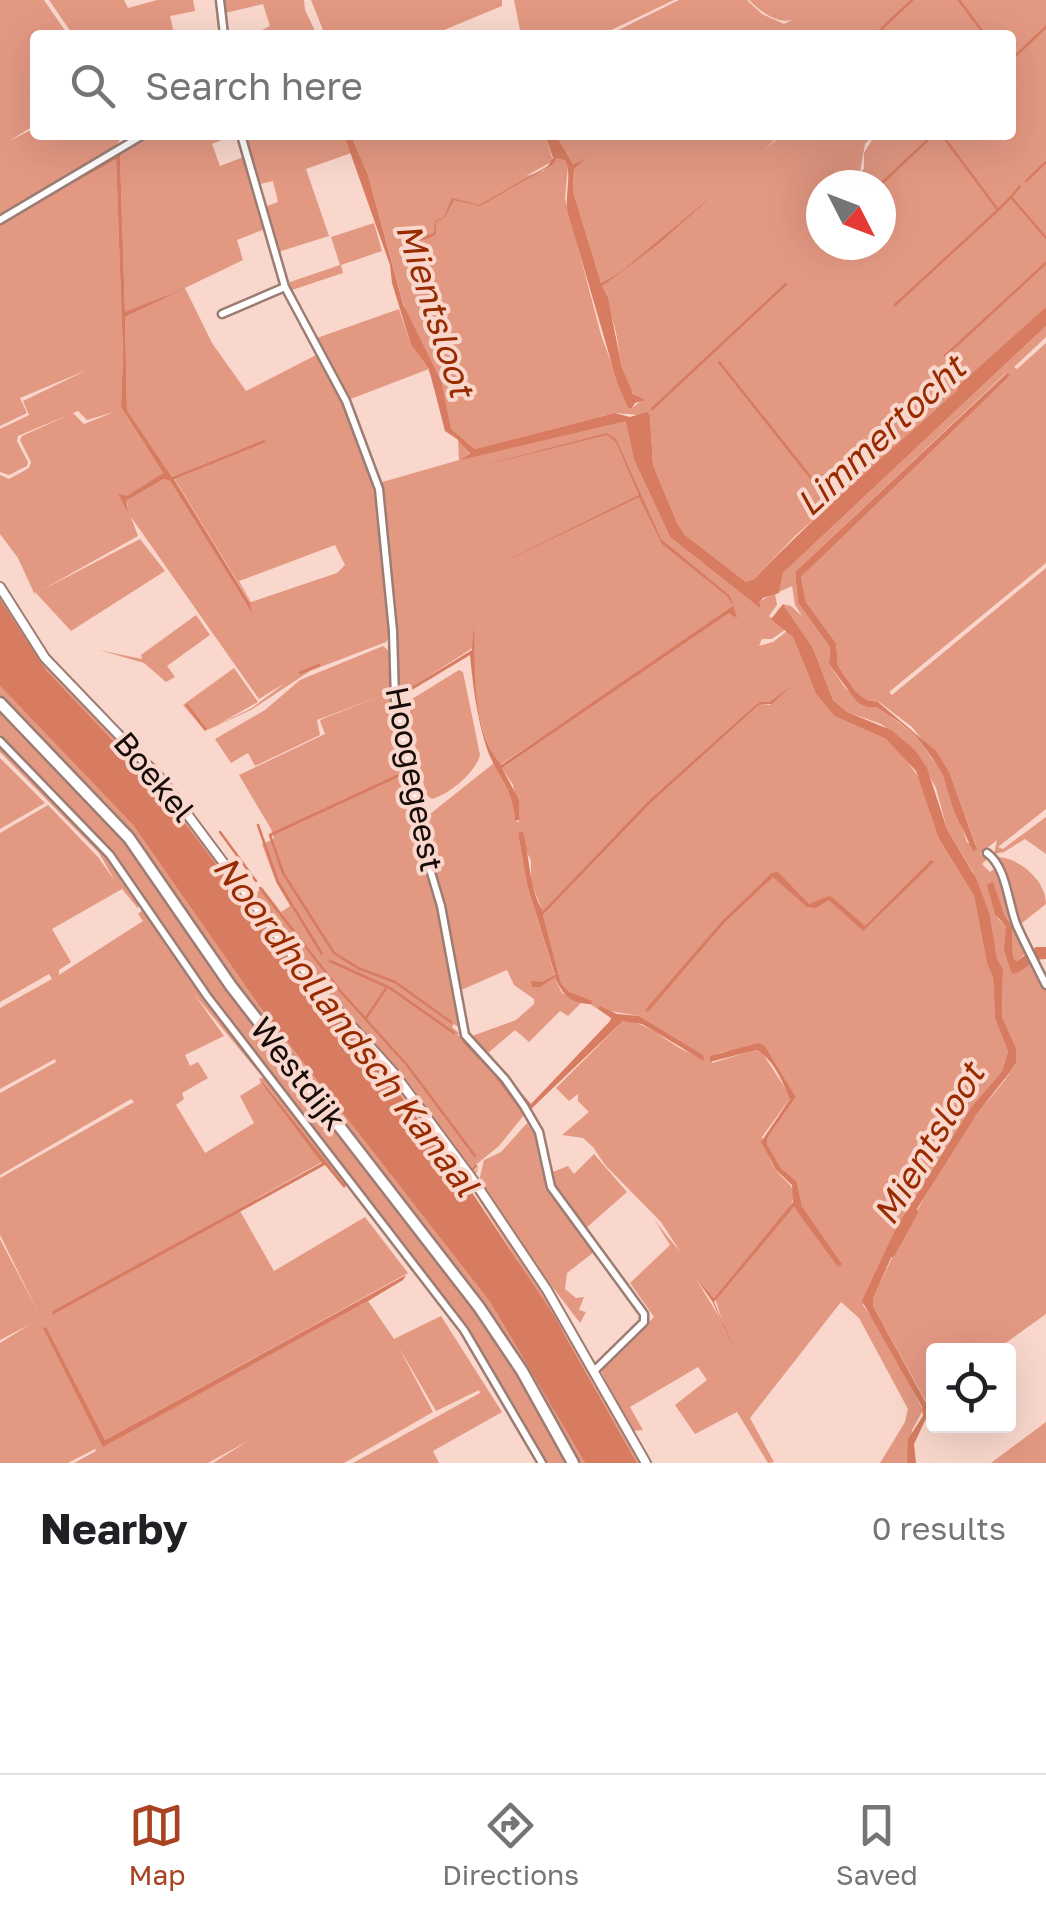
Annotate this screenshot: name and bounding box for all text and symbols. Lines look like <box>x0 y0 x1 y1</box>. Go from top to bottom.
search box <box>30 30 1016 140</box>
icon: search <box>65 58 120 113</box>
text: Search here <box>145 63 363 108</box>
north arrow <box>806 170 896 260</box>
water label: Mientsloot <box>388 217 485 405</box>
water label: Limmertocht <box>787 344 976 524</box>
street label: Hoogegeest <box>378 683 452 874</box>
street label: Boekel <box>106 724 203 829</box>
water label: Noordhollandsch Kanaal <box>205 847 490 1205</box>
street label: Westdijk <box>243 1009 355 1137</box>
water label: Mientsloot <box>864 1053 994 1232</box>
map controls <box>926 1343 1016 1433</box>
button: locate <box>926 1343 1016 1433</box>
text: Nearby <box>40 1503 188 1553</box>
text: 0 results <box>872 1509 1006 1547</box>
tab: Map <box>128 1798 186 1891</box>
tab: Directions <box>442 1798 579 1891</box>
tab: Saved <box>836 1798 918 1891</box>

